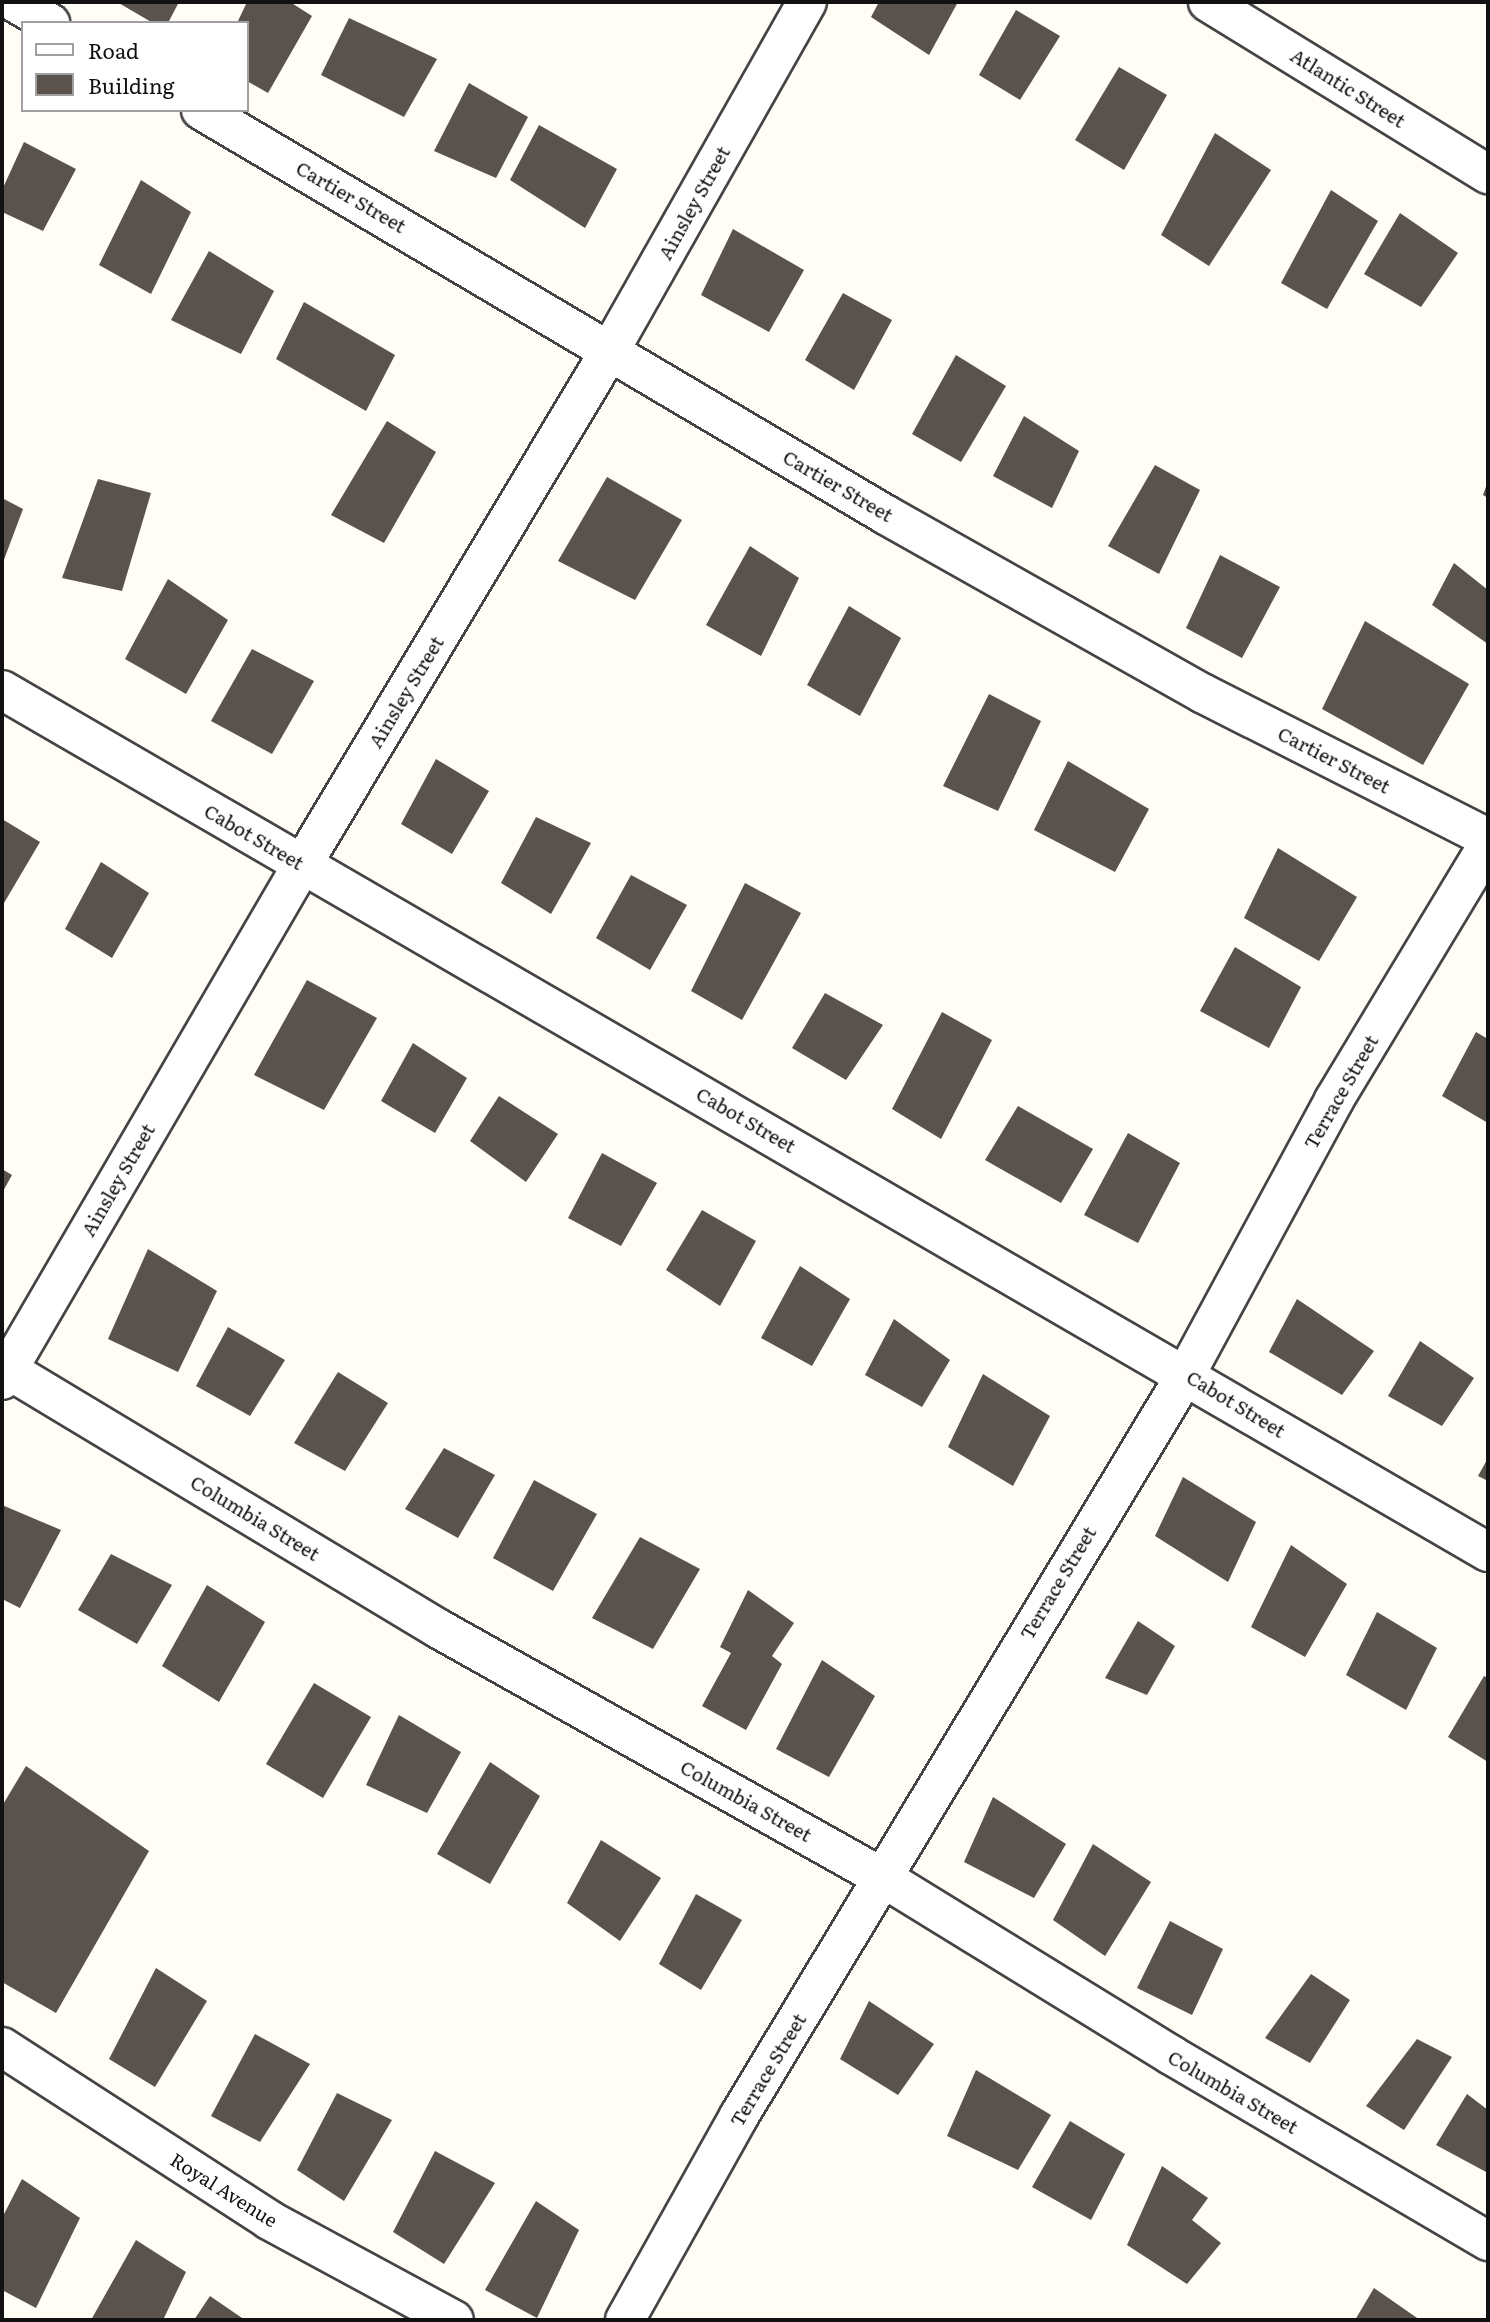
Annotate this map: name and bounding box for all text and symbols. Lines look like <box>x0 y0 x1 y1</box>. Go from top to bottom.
legend <box>21 21 248 112</box>
text: Road <box>88 34 139 65</box>
street label: Atlantic Street <box>1286 44 1410 132</box>
text: Building <box>88 69 174 100</box>
street label: Ainsley Street <box>653 142 735 264</box>
street label: Cartier Street <box>292 156 410 238</box>
street label: Cartier Street <box>779 445 897 527</box>
street label: Ainsley Street <box>364 632 448 752</box>
street label: Cartier Street <box>1274 722 1394 798</box>
street label: Cabot Street <box>200 799 308 875</box>
street label: Terrace Street <box>1299 1031 1383 1153</box>
street label: Cabot Street <box>692 1082 800 1158</box>
street label: Ainsley Street <box>77 1120 159 1240</box>
street label: Cabot Street <box>1183 1366 1289 1442</box>
street label: Columbia Street <box>186 1471 324 1565</box>
street label: Terrace Street <box>1015 1522 1101 1644</box>
street label: Columbia Street <box>676 1756 816 1846</box>
street label: Terrace Street <box>725 2009 811 2131</box>
street label: Columbia Street <box>1164 2046 1302 2138</box>
street label: Royal Avenue <box>166 2148 282 2232</box>

